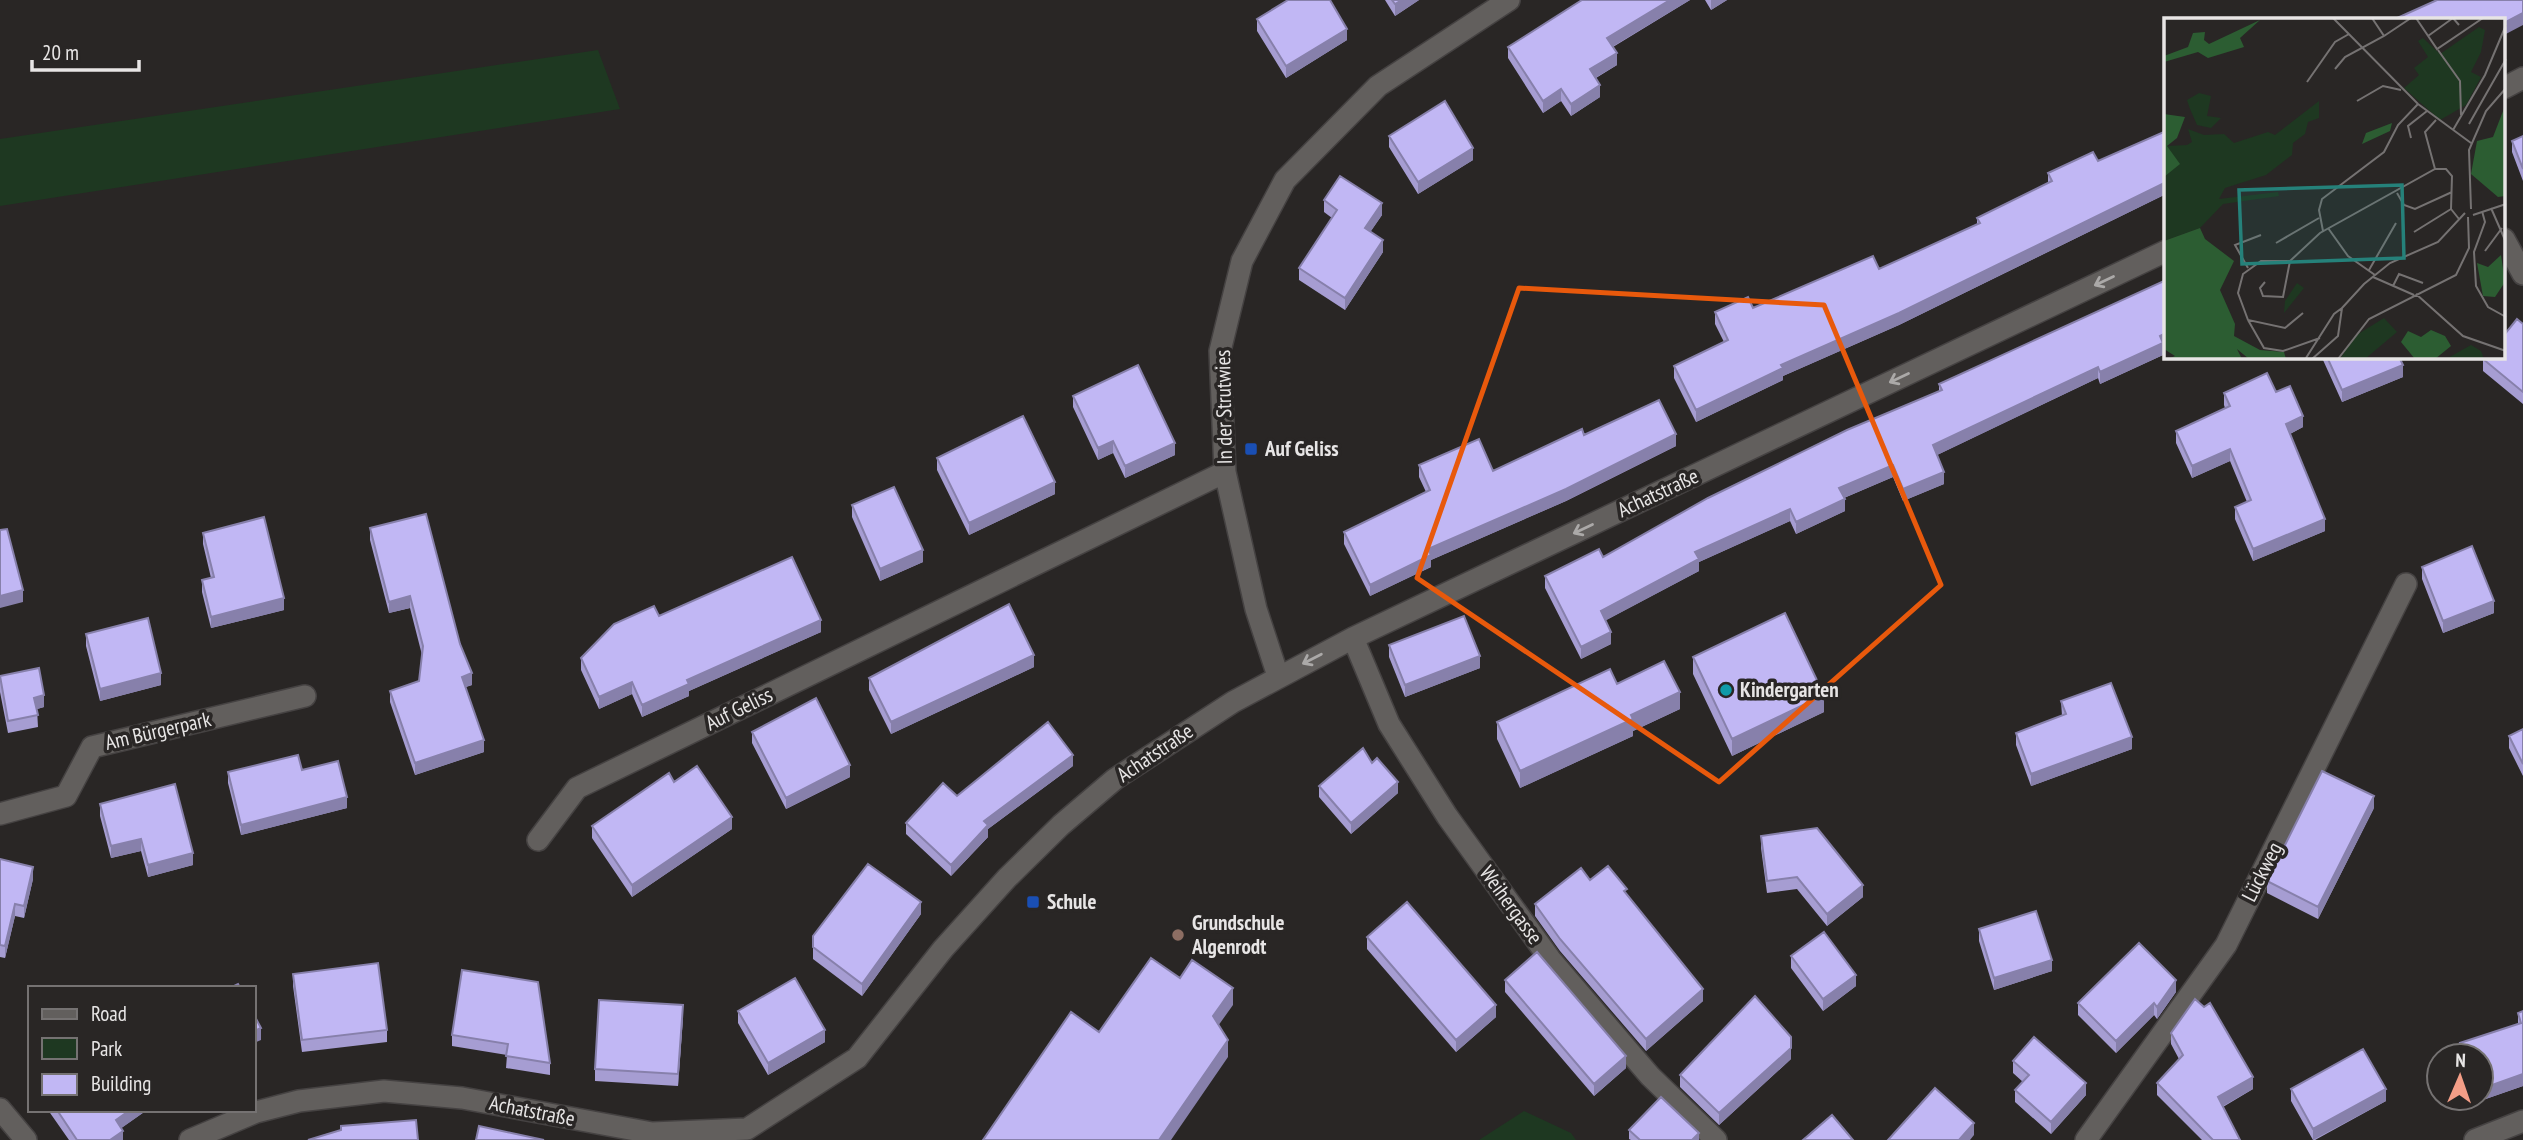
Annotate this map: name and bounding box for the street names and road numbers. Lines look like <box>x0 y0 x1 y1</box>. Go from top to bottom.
street label: In der Strutwies <box>1209 349 1238 465</box>
street label: Achatstraße <box>1613 462 1703 523</box>
street label: Auf Geliss <box>701 681 777 736</box>
street label: Am Bürgerpark <box>102 705 213 756</box>
street label: Achatstraße <box>1111 717 1198 788</box>
street label: Lückweg <box>2235 837 2288 906</box>
street label: Weihergasse <box>1474 860 1549 949</box>
street label: Achatstraße <box>487 1089 577 1132</box>

